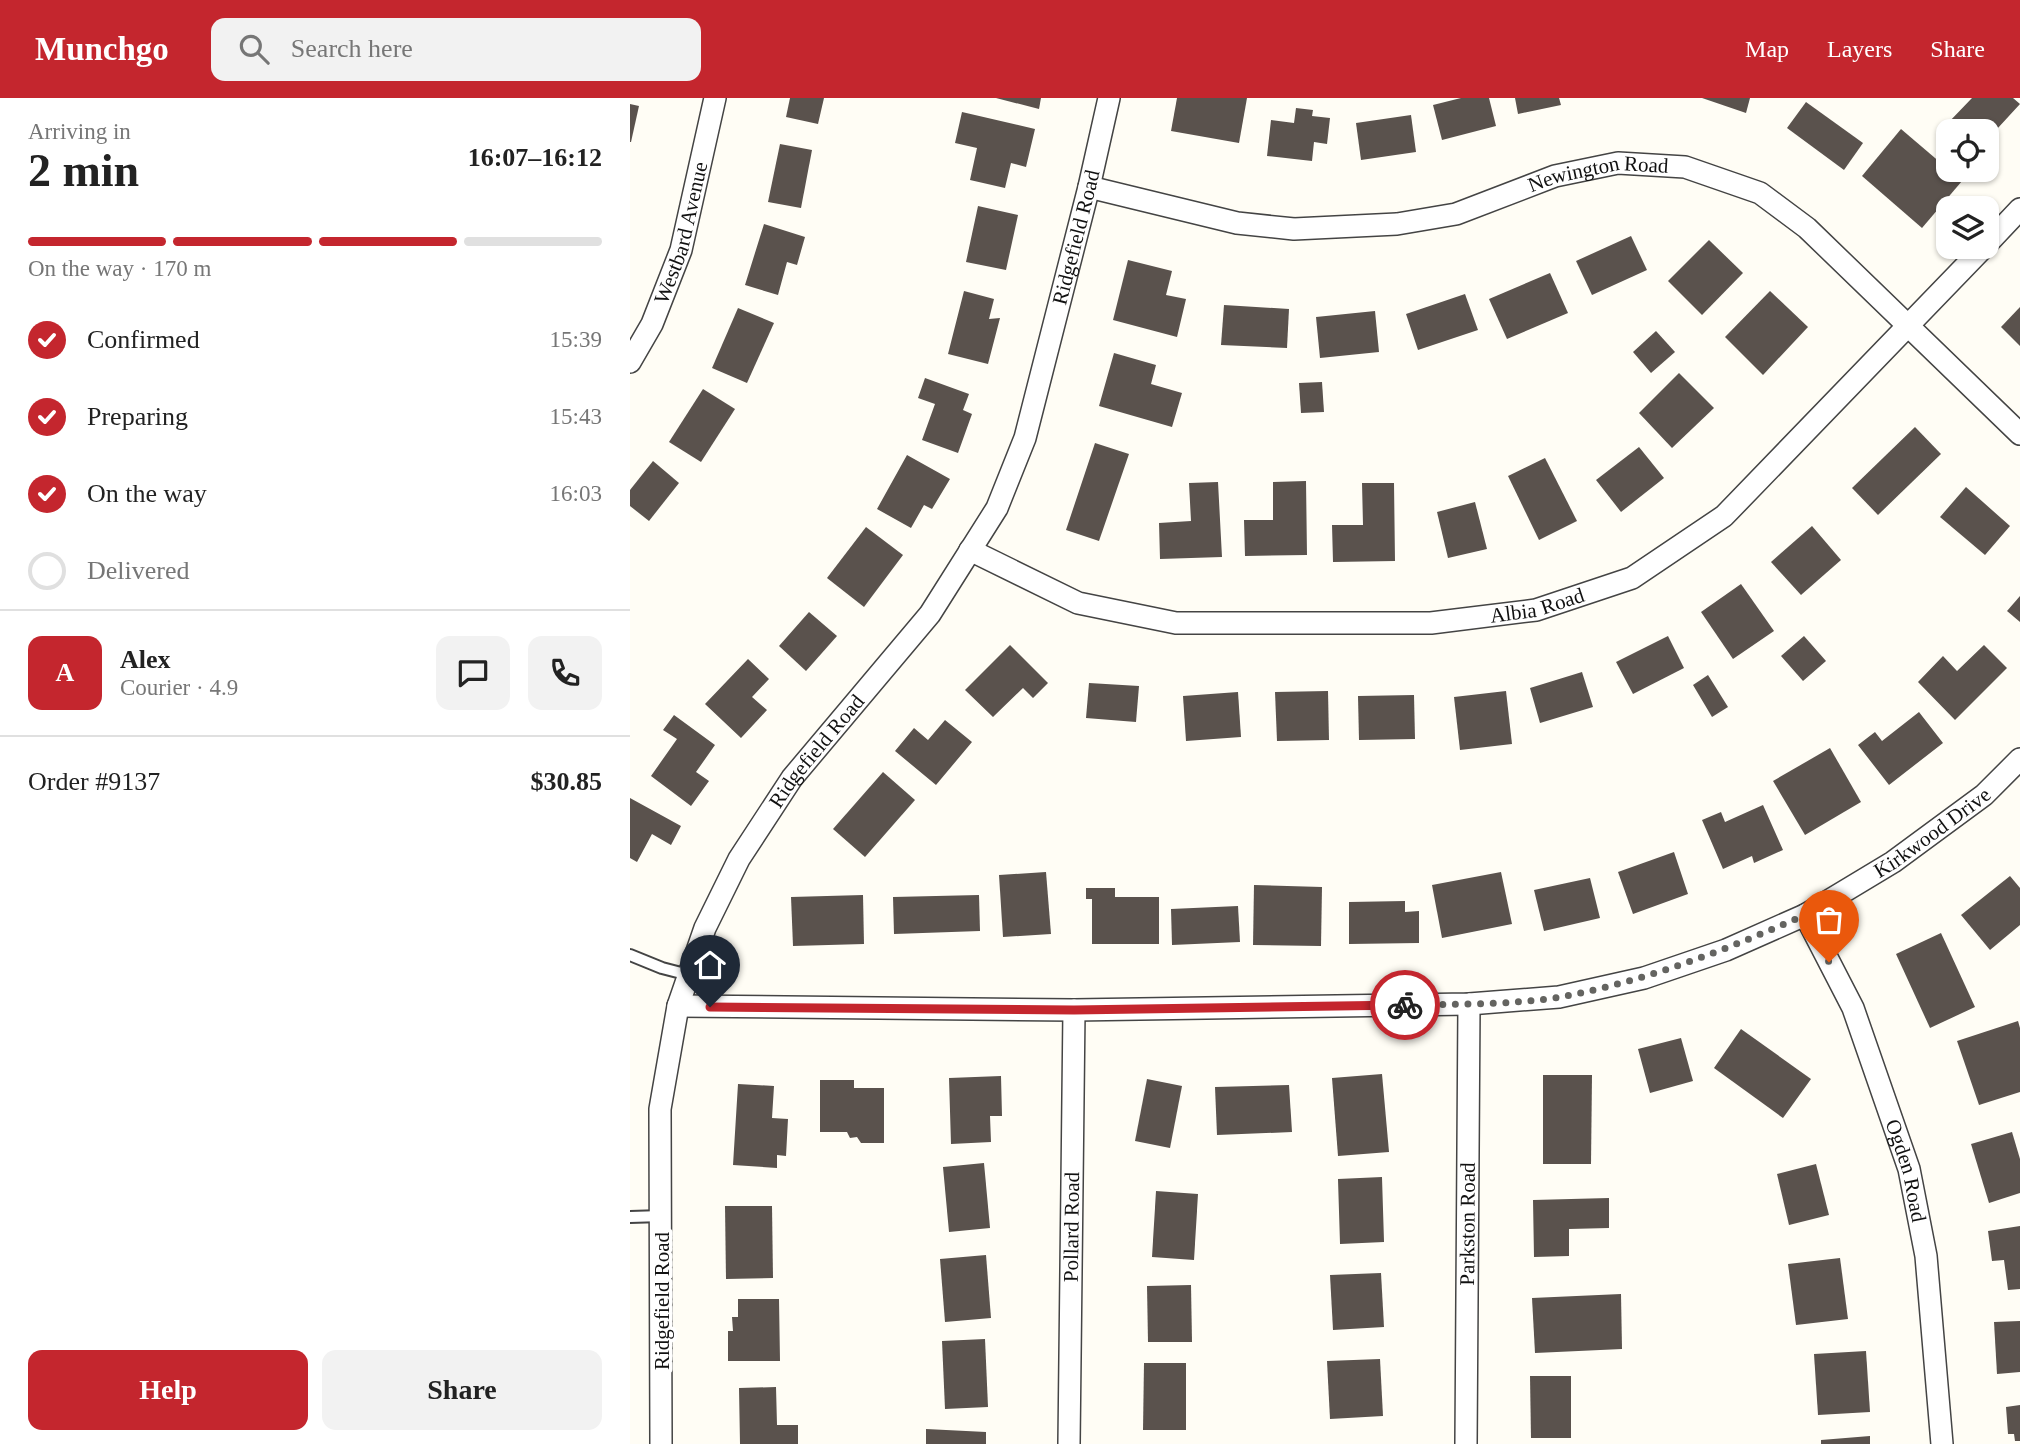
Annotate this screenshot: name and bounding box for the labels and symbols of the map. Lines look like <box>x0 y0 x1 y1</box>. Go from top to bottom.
street label: Newington Road <box>1524 151 1670 197</box>
street label: Westbard Avenue <box>649 160 712 307</box>
street label: Ridgefield Road <box>1047 167 1105 307</box>
street label: Albia Road <box>1489 583 1588 628</box>
street label: Ridgefield Road <box>764 689 869 812</box>
street label: Kirkwood Drive <box>1869 783 1996 883</box>
pin <box>1799 890 1859 962</box>
pin <box>680 935 740 1007</box>
courier <box>1370 970 1440 1040</box>
street label: Ogden Road <box>1881 1116 1931 1224</box>
street label: Parkston Road <box>1455 1162 1480 1286</box>
street label: Pollard Road <box>1059 1171 1084 1282</box>
street label: Ridgefield Road <box>650 1231 674 1370</box>

